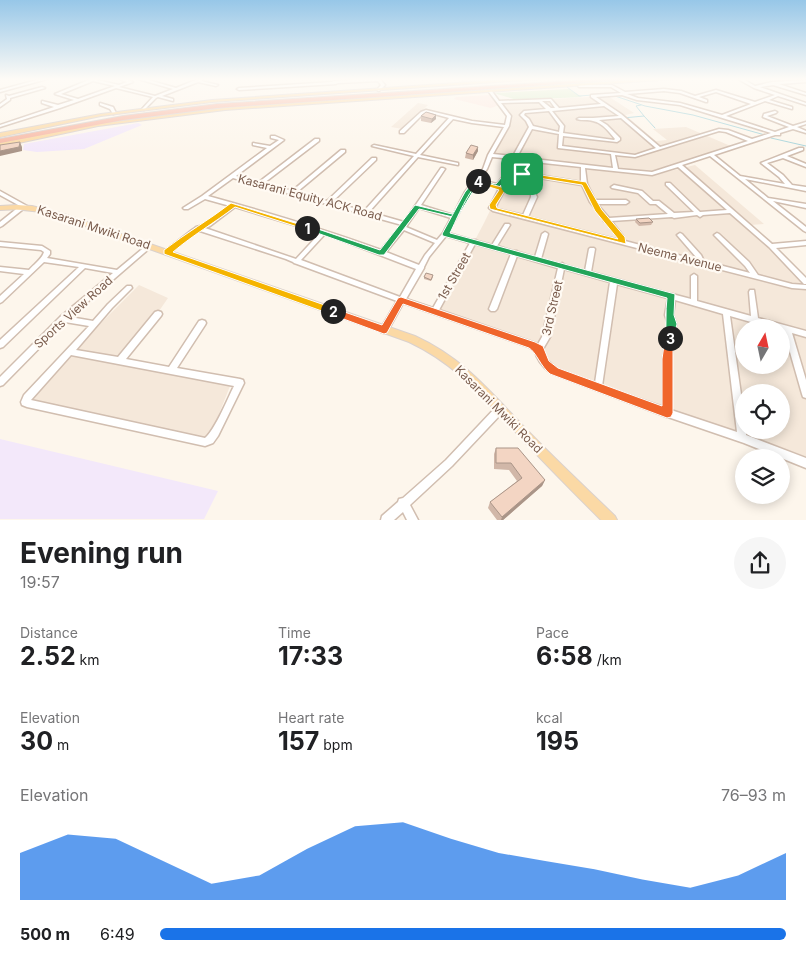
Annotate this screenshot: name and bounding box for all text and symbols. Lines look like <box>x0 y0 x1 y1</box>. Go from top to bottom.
pin <box>501 153 543 195</box>
icon: arrive <box>508 160 536 188</box>
pin: 4 <box>466 168 490 194</box>
street label: Kasarani Equity ACK Road <box>236 171 384 223</box>
text: 4 <box>474 173 483 190</box>
street label: Kasarani Mwiki Road <box>36 202 152 252</box>
pin: 1 <box>294 216 320 240</box>
text: 1 <box>304 220 311 237</box>
street label: Neema Avenue <box>637 239 723 275</box>
street label: 1st Street <box>434 250 474 302</box>
street label: Sports View Road <box>31 273 115 351</box>
street label: 3rd Street <box>538 279 566 337</box>
pin: 2 <box>320 298 346 324</box>
text: 2 <box>329 303 338 320</box>
north arrow <box>735 319 790 374</box>
map controls <box>735 319 790 504</box>
pin: 3 <box>658 326 682 350</box>
text: 3 <box>666 330 675 347</box>
street label: Kasarani Mwiki Road <box>452 362 546 456</box>
button: locate <box>735 384 790 439</box>
button: layers <box>735 449 790 504</box>
text: Evening run <box>20 536 183 570</box>
button: share <box>734 537 786 589</box>
text: 19:57 <box>20 572 60 592</box>
text: Distance <box>20 624 78 641</box>
text: Time <box>278 624 311 641</box>
text: Pace <box>536 624 569 641</box>
text: 2.52 <box>20 641 76 671</box>
text: 17:33 <box>278 641 343 671</box>
text: 6:58 <box>536 641 593 671</box>
text: km <box>76 651 100 668</box>
text: /km <box>593 651 622 668</box>
text: Elevation <box>20 709 80 726</box>
text: Heart rate <box>278 709 344 726</box>
text: kcal <box>536 709 563 726</box>
text: 30 <box>20 726 53 756</box>
text: 157 <box>278 726 319 756</box>
text: 195 <box>536 726 579 756</box>
text: m <box>53 736 69 753</box>
text: bpm <box>319 736 353 753</box>
text: Elevation <box>20 785 89 805</box>
text: 76–93 m <box>721 785 786 805</box>
text: 500 m <box>20 924 70 944</box>
text: 6:49 <box>100 924 135 944</box>

